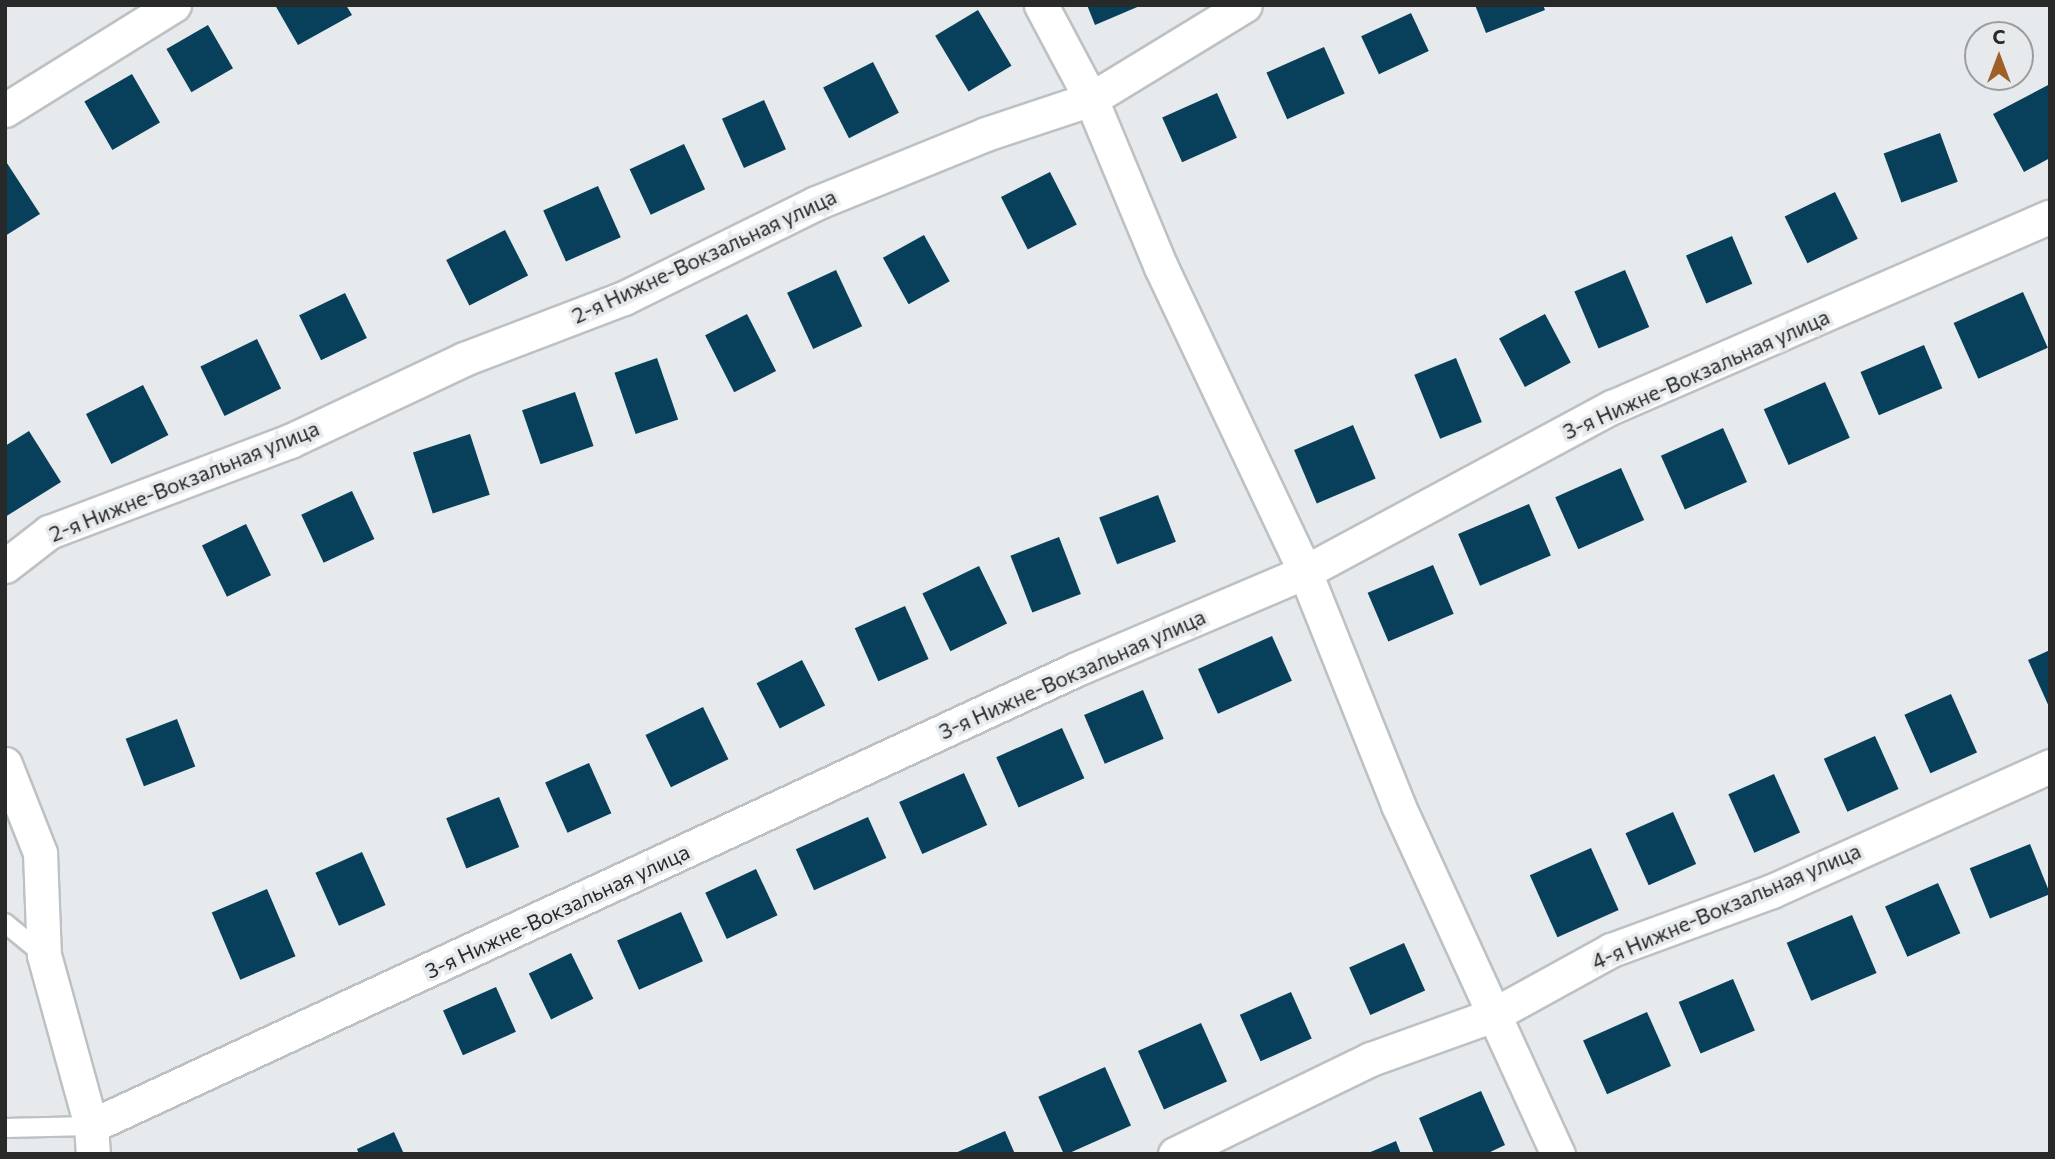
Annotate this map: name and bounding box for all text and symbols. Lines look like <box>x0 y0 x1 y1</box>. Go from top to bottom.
north arrow <box>1964 21 2034 91</box>
text: С <box>1993 25 2006 48</box>
street label: 2-я Нижне-Вокзальная улица <box>568 184 840 328</box>
street label: 3-я Нижне-Вокзальная улица <box>1559 304 1833 444</box>
street label: 2-я Нижне-Вокзальная улица <box>46 415 322 547</box>
street label: 3-я Нижне-Вокзальная улица <box>935 604 1209 744</box>
street label: 4-я Нижне-Вокзальная улица <box>1588 838 1864 974</box>
street label: 3-я Нижне-Вокзальная улица <box>421 839 693 983</box>

